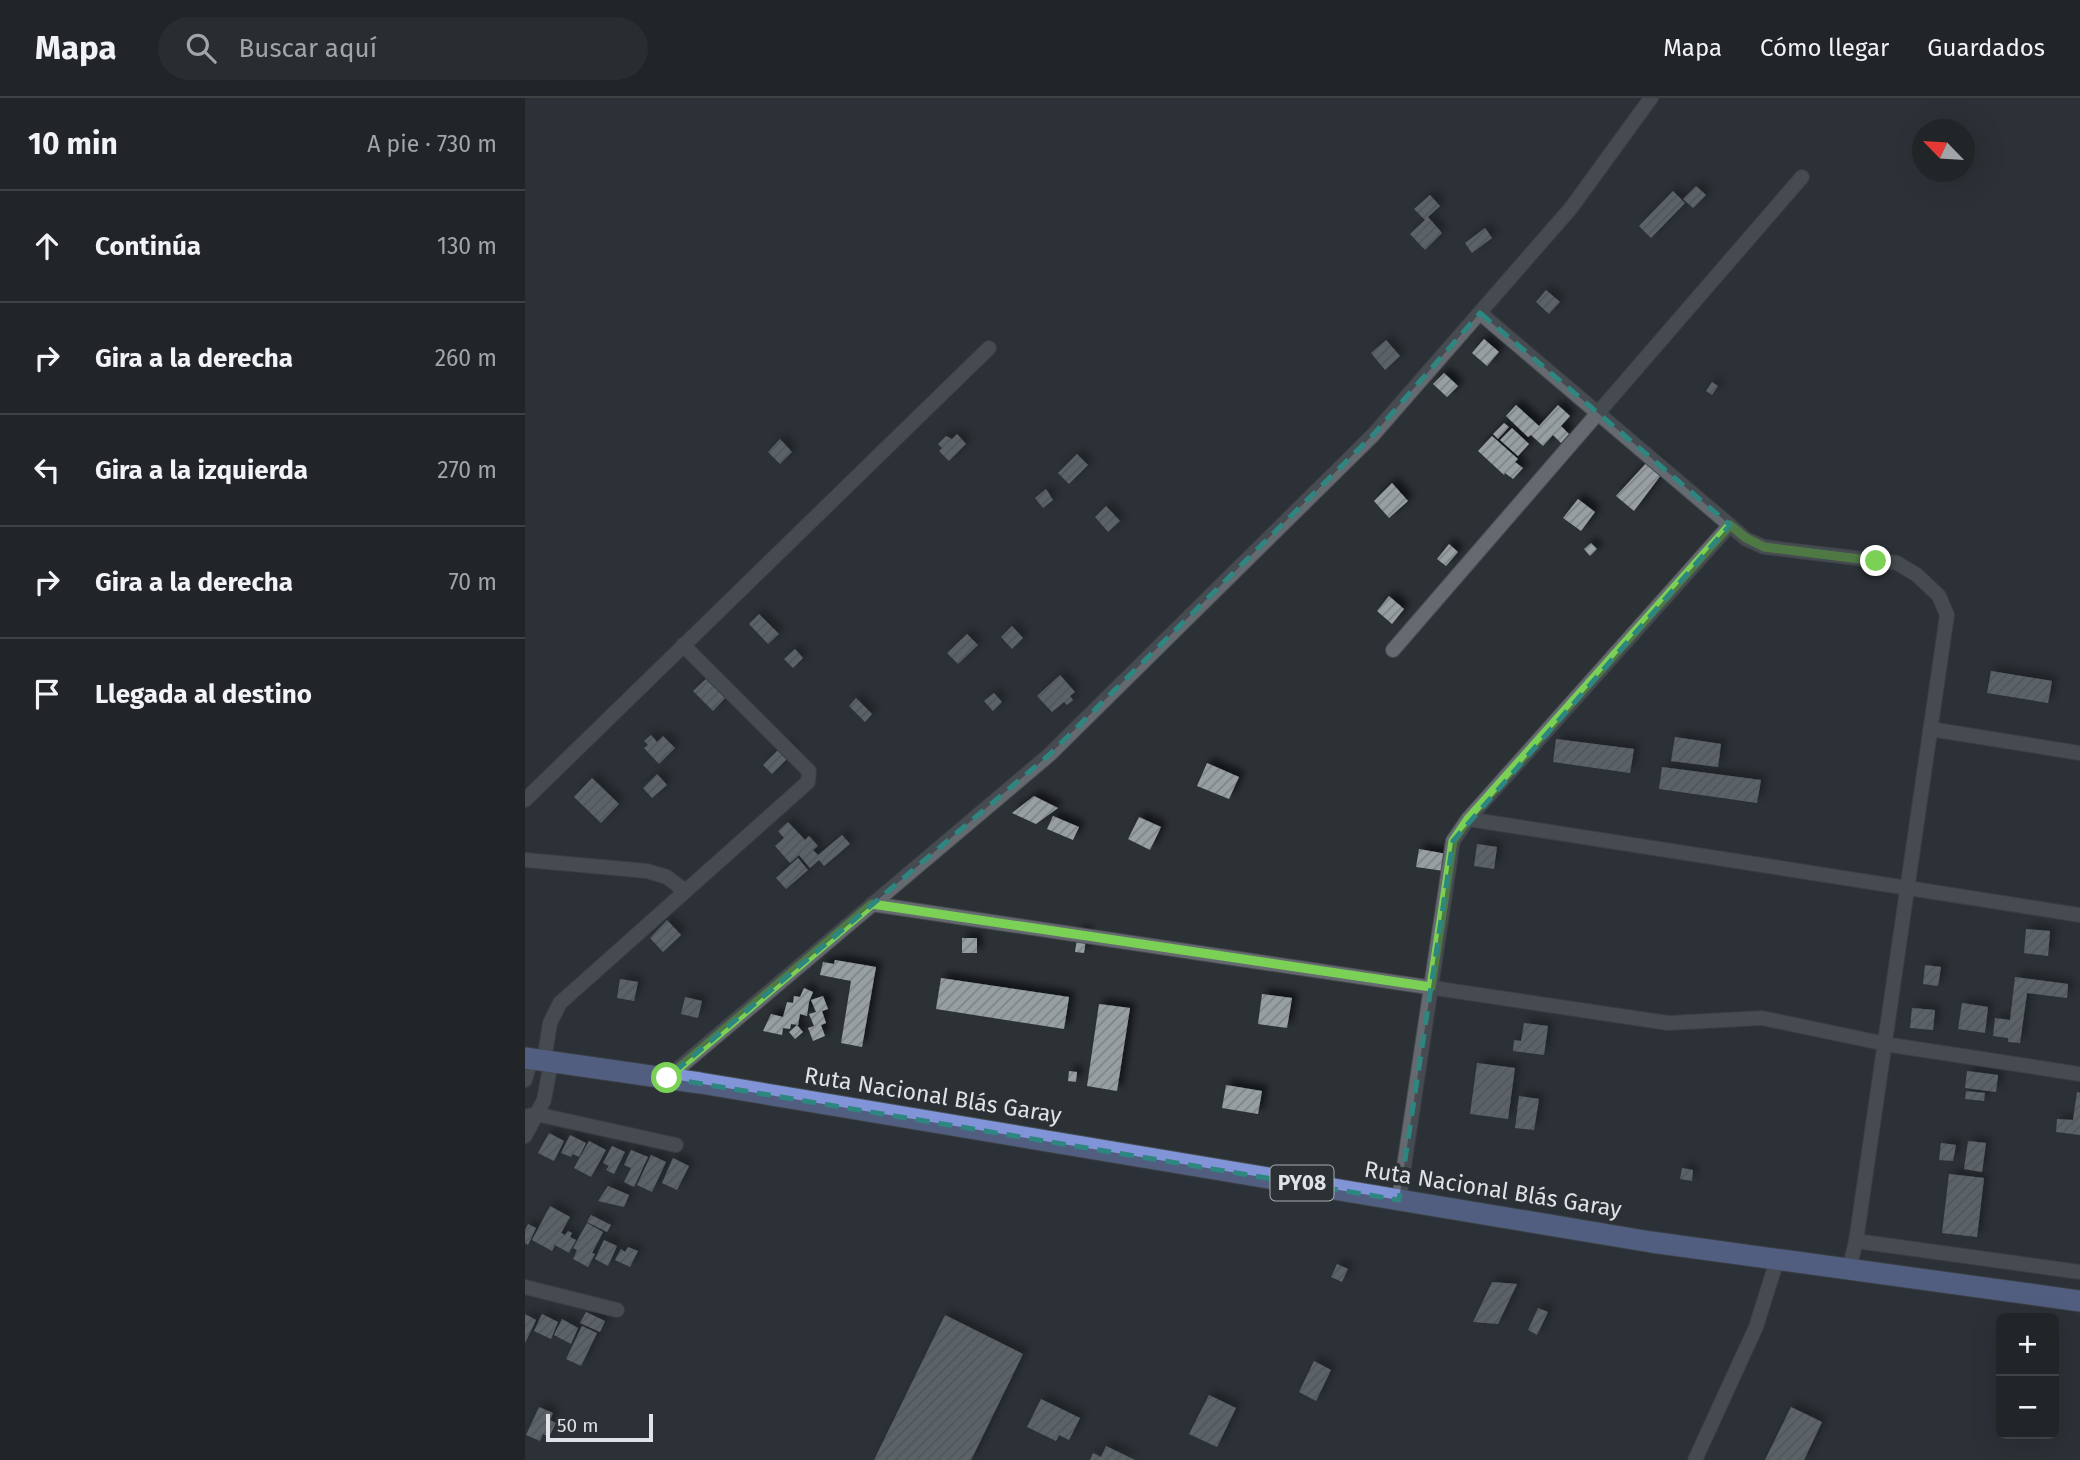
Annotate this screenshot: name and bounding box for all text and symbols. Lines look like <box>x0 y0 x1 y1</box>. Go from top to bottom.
search box <box>158 17 648 80</box>
text: Mapa <box>35 28 116 68</box>
icon: search <box>182 29 220 67</box>
text: Buscar aquí <box>238 33 377 64</box>
text: Mapa <box>1663 34 1722 62</box>
text: Cómo llegar <box>1760 34 1889 62</box>
text: Guardados <box>1927 34 2045 62</box>
north arrow <box>1912 119 1975 182</box>
text: 10 min <box>28 126 118 162</box>
text: A pie · 730 m <box>367 130 497 158</box>
icon: ahead <box>28 227 66 265</box>
text: Continúa <box>95 231 201 262</box>
text: 130 m <box>437 232 497 260</box>
icon: right <box>28 339 66 377</box>
text: Gira a la derecha <box>95 343 293 374</box>
text: 260 m <box>435 344 497 372</box>
icon: left <box>28 451 66 489</box>
text: Gira a la izquierda <box>95 455 308 486</box>
text: 270 m <box>437 456 497 484</box>
route end <box>1860 545 1891 576</box>
icon: right <box>28 563 66 601</box>
text: Gira a la derecha <box>95 567 293 598</box>
text: 70 m <box>448 568 497 596</box>
icon: arrive <box>28 675 66 713</box>
text: Llegada al destino <box>95 679 312 710</box>
street label: Ruta Nacional Blás Garay <box>802 1061 1064 1129</box>
route start <box>651 1062 682 1093</box>
street label: Ruta Nacional Blás Garay <box>1362 1155 1624 1223</box>
road number: PY08 <box>1271 1166 1333 1200</box>
map controls <box>1996 1313 2059 1439</box>
button: + <box>1996 1313 2059 1376</box>
button: − <box>1996 1376 2059 1439</box>
scale bar <box>546 1411 653 1443</box>
text: 50 m <box>557 1414 598 1437</box>

